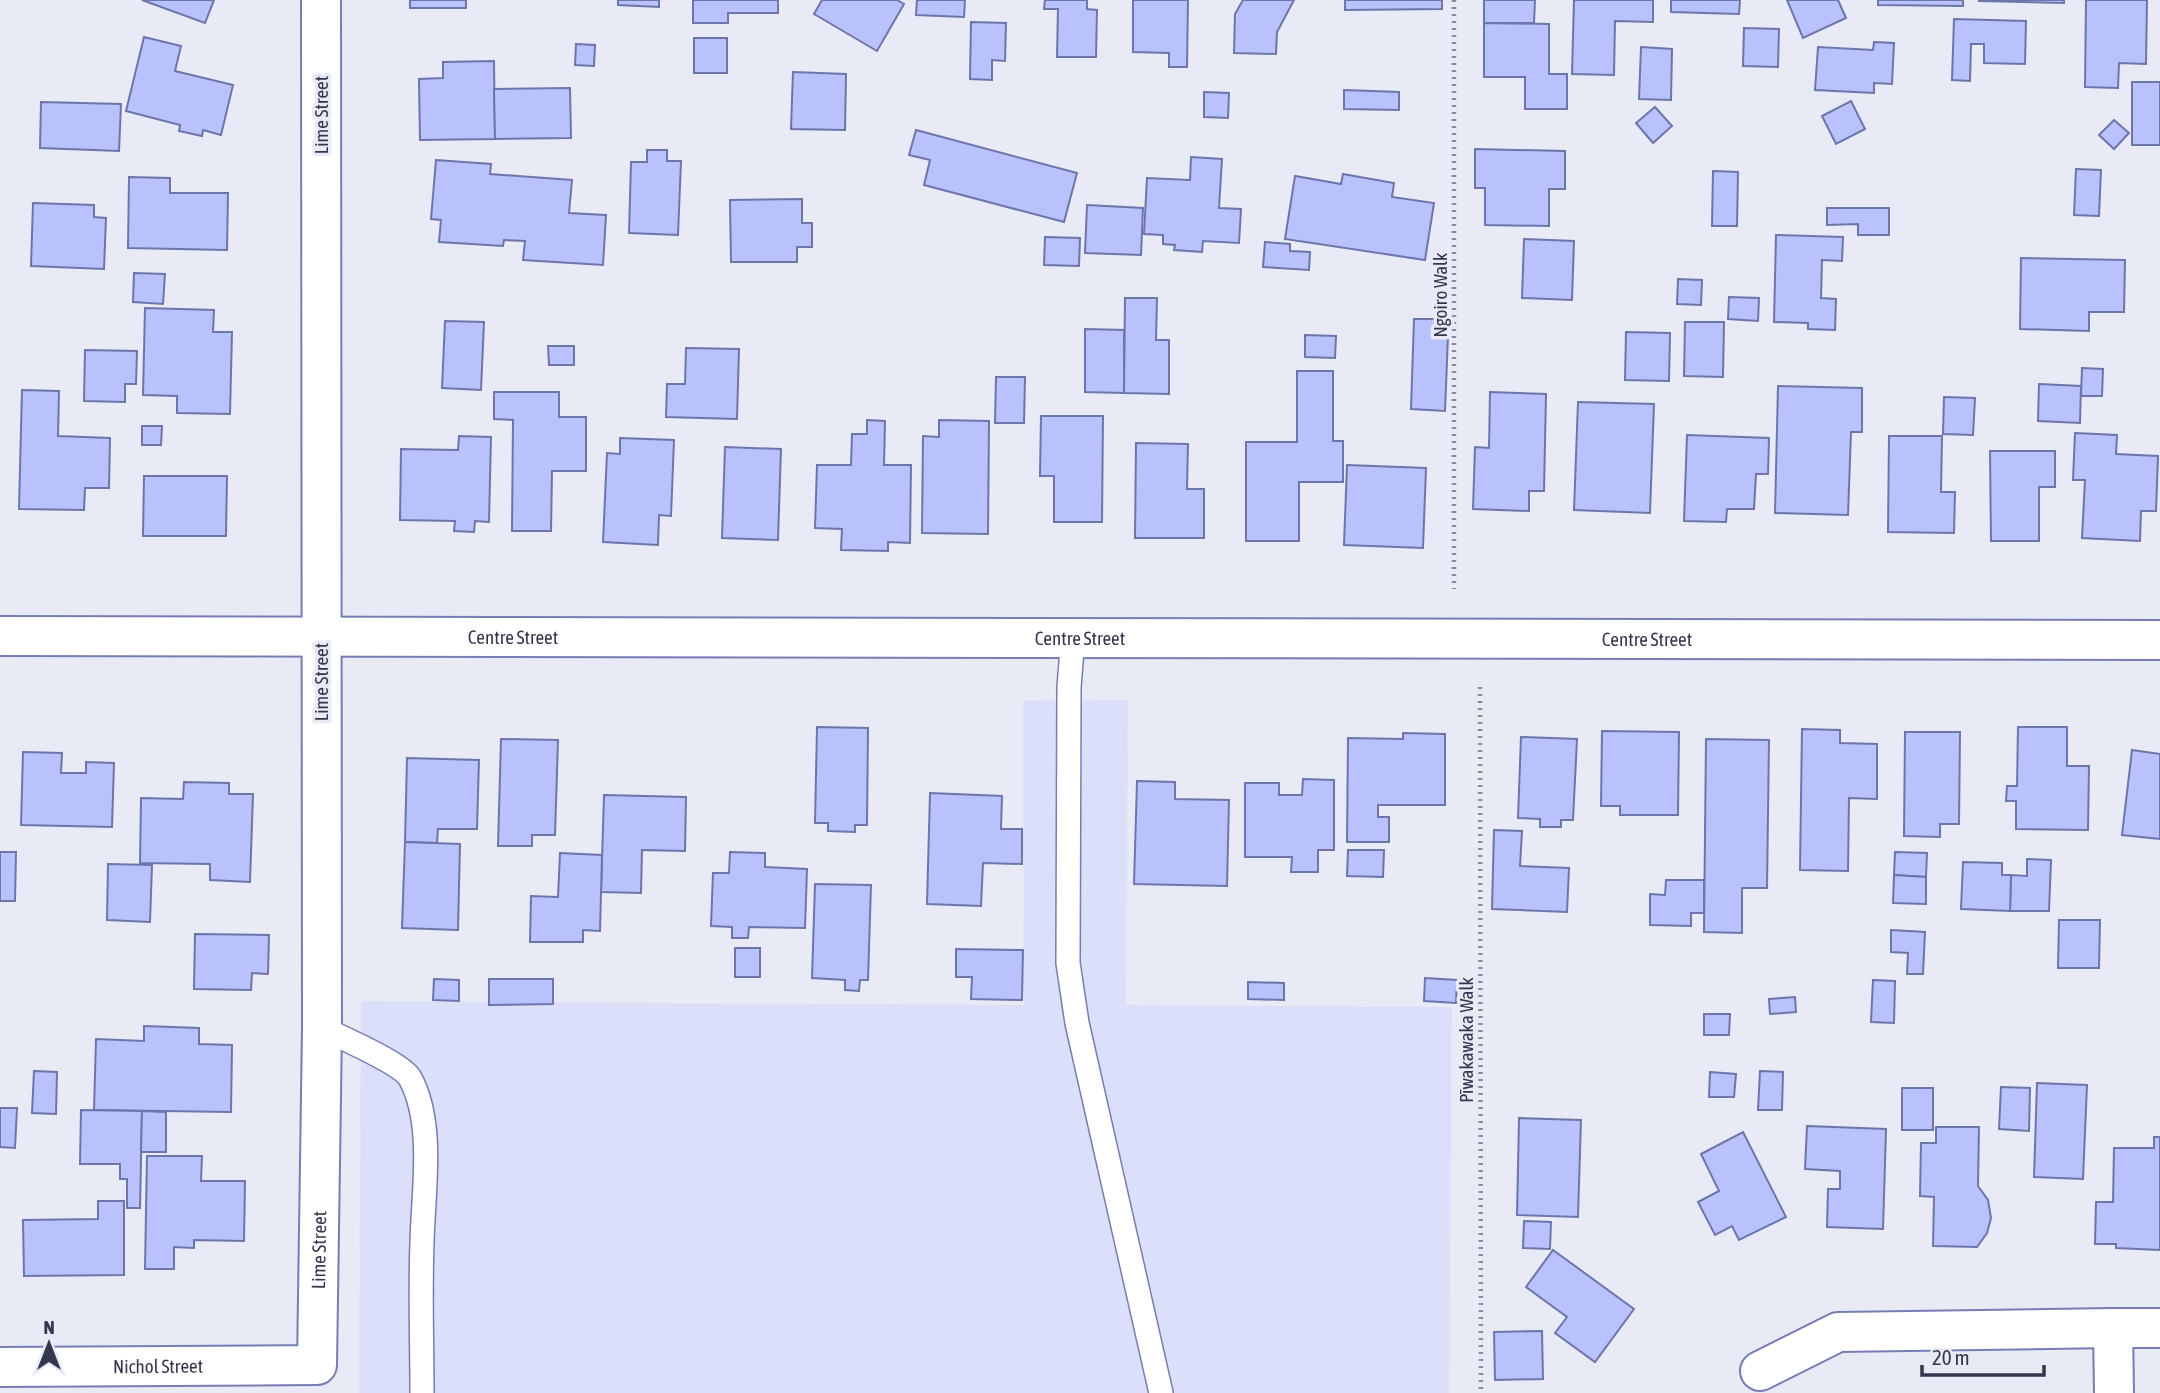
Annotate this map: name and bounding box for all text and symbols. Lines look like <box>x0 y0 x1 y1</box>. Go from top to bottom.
street label: Lime Street <box>310 76 332 154</box>
street label: Ngoiro Walk <box>1429 252 1451 337</box>
street label: Centre Street <box>468 626 558 648</box>
street label: Centre Street <box>1035 627 1125 649</box>
street label: Centre Street <box>1602 628 1692 650</box>
street label: Lime Street <box>310 643 332 721</box>
street label: Pīwakawaka Walk <box>1455 977 1477 1103</box>
street label: Lime Street <box>307 1211 330 1289</box>
north arrow <box>14 1309 84 1379</box>
text: N <box>43 1316 55 1338</box>
scale bar <box>1922 1334 2044 1378</box>
text: 20 m <box>1932 1345 1970 1369</box>
street label: Nichol Street <box>113 1355 203 1377</box>

